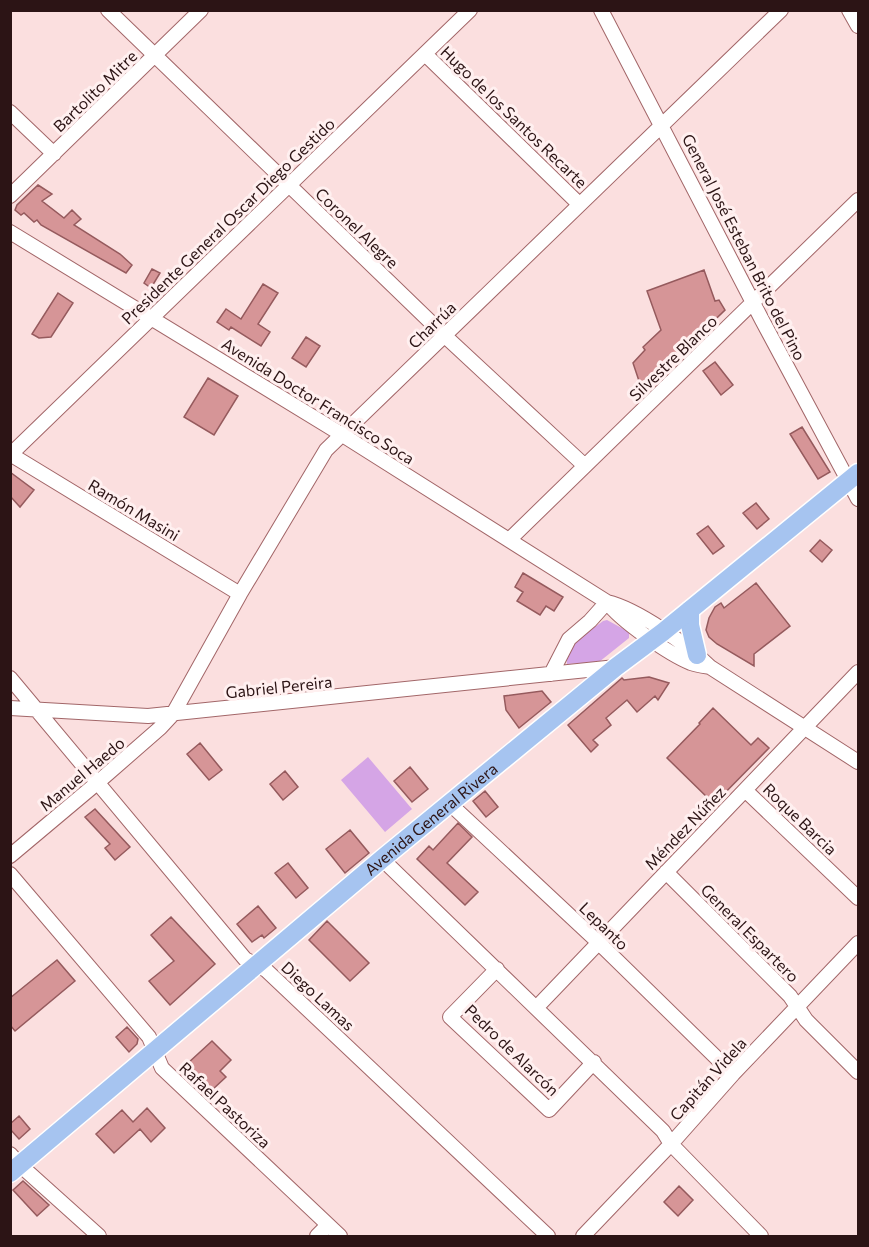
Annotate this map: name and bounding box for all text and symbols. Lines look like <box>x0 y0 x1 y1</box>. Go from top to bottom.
street label: Hugo de los Santos Recarte <box>437 42 591 192</box>
street label: Bartolito Mitre <box>49 46 140 135</box>
street label: Presidente General Oscar Diego Gestido <box>117 114 338 328</box>
street label: General José Esteban Brito del Pino <box>679 130 810 363</box>
street label: Coronel Alegre <box>312 183 403 272</box>
street label: Charrúa <box>404 297 459 352</box>
street label: Silvestre Blanco <box>625 311 721 404</box>
street label: Avenida Doctor Francisco Soca <box>219 333 418 468</box>
street label: Ramón Masini <box>85 475 183 544</box>
street label: Gabriel Pereira <box>225 671 333 702</box>
street label: Manuel Haedo <box>35 733 128 815</box>
street label: Avenida General Rivera <box>360 758 501 879</box>
street label: Roque Barcia <box>760 779 841 858</box>
street label: Méndez Núñez <box>640 782 729 873</box>
street label: General Espartero <box>697 880 803 986</box>
street label: Lepanto <box>576 898 633 954</box>
street label: Diego Lamas <box>278 957 359 1034</box>
street label: Pedro de Alarcón <box>461 1000 563 1099</box>
street label: Capitán Videla <box>665 1033 750 1124</box>
street label: Rafael Pastoriza <box>176 1058 275 1152</box>

